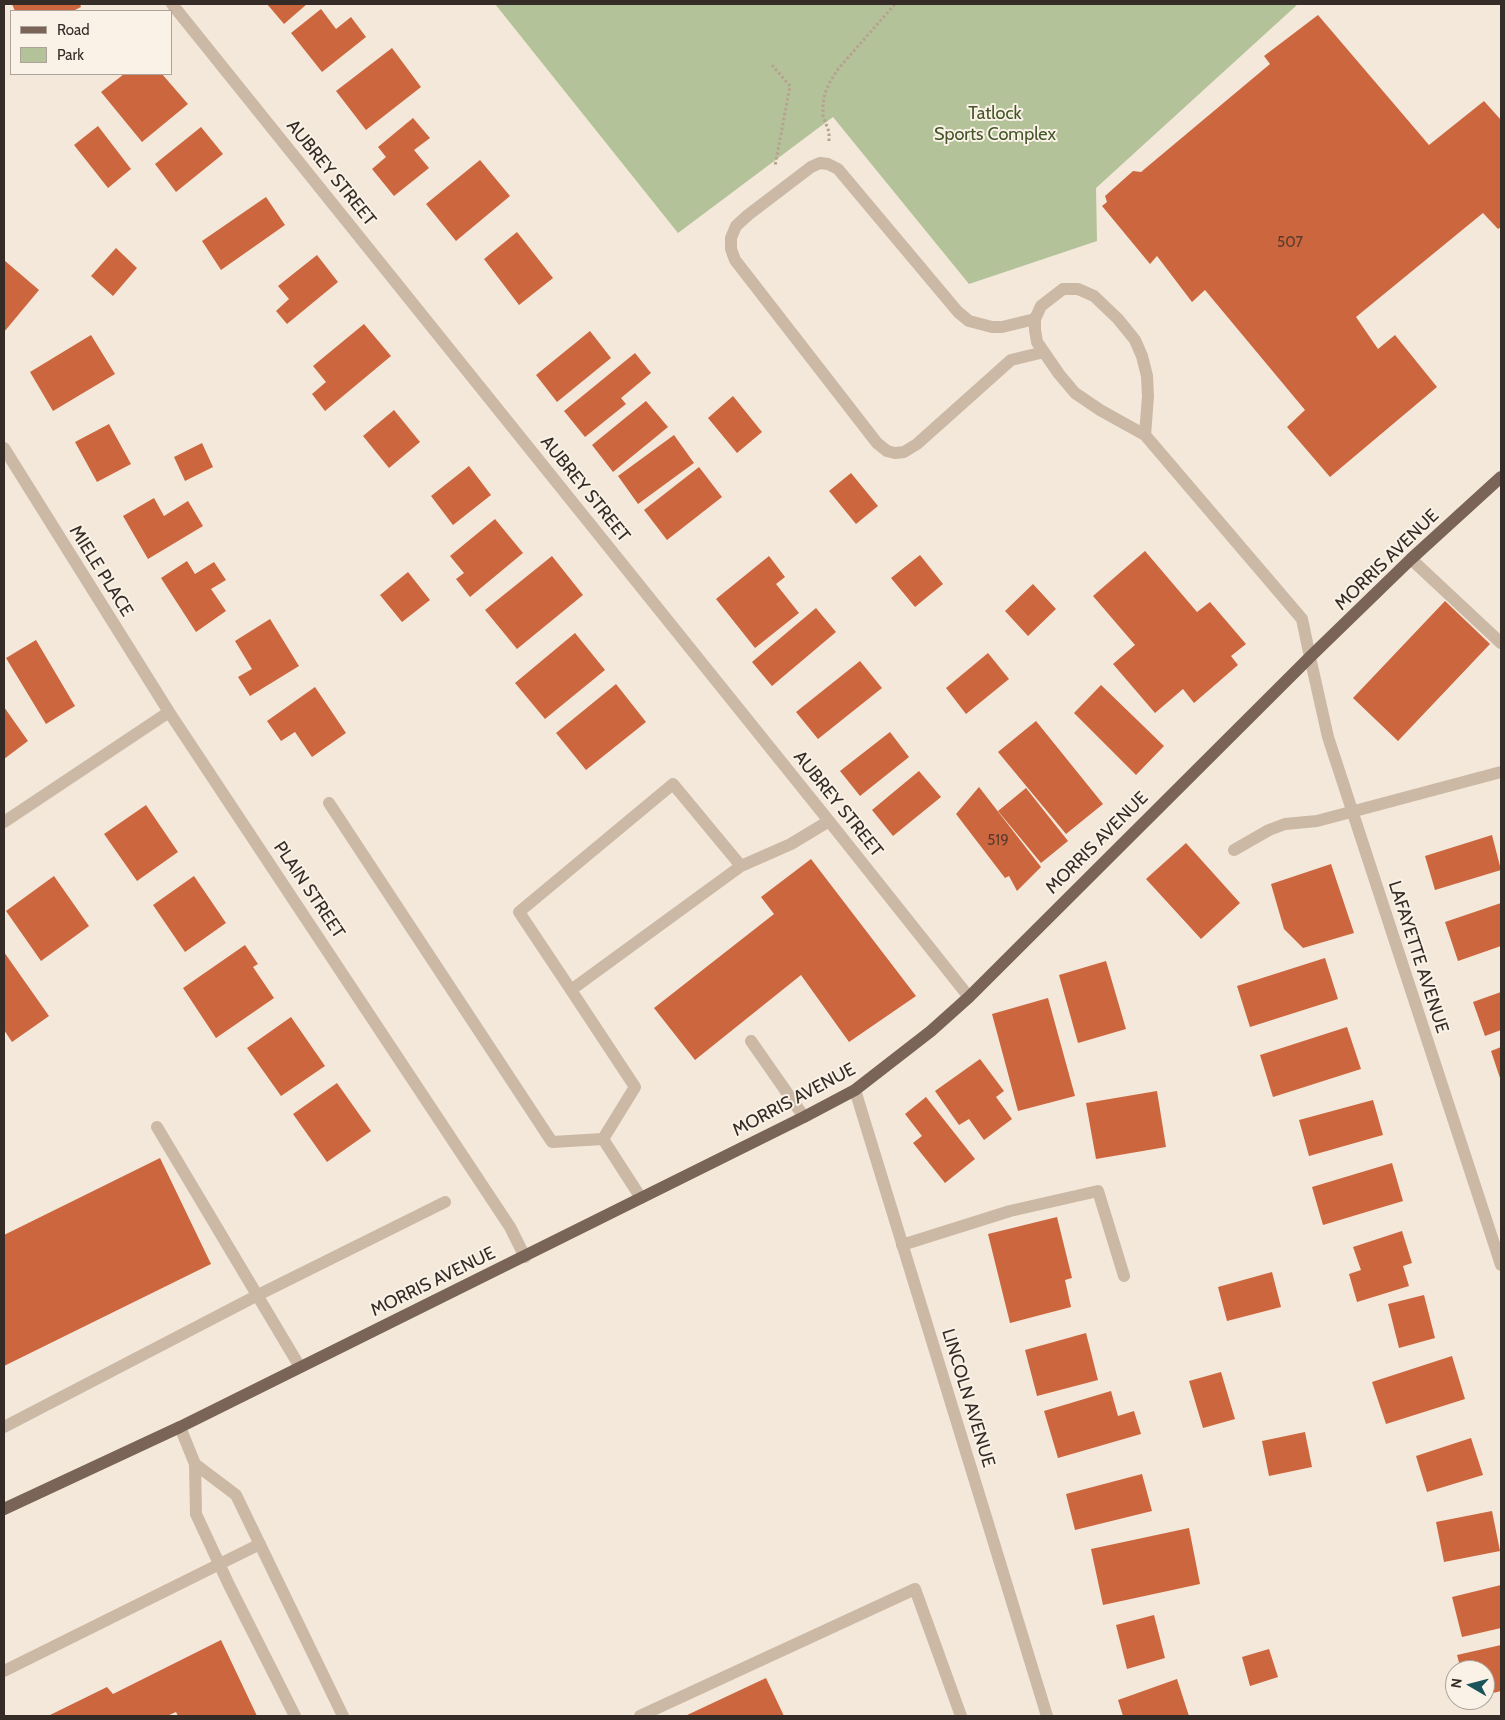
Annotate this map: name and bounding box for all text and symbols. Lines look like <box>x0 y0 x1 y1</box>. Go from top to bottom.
legend <box>10 10 172 75</box>
text: Road <box>57 21 90 39</box>
text: Park <box>57 46 84 64</box>
park label: Tatlock Sports Complex <box>934 103 1056 146</box>
street label: AUBREY STREET <box>282 116 380 230</box>
house number: 507 <box>1277 234 1303 252</box>
street label: AUBREY STREET <box>536 432 634 546</box>
street label: MORRIS AVENUE <box>1331 505 1443 615</box>
street label: MIELE PLACE <box>64 521 138 621</box>
street label: AUBREY STREET <box>789 747 887 861</box>
street label: MORRIS AVENUE <box>1041 787 1153 899</box>
house number: 519 <box>987 832 1009 850</box>
street label: PLAIN STREET <box>269 837 349 943</box>
street label: LAFAYETTE AVENUE <box>1383 878 1453 1036</box>
street label: MORRIS AVENUE <box>729 1059 859 1141</box>
street label: MORRIS AVENUE <box>367 1242 499 1322</box>
street label: LINCOLN AVENUE <box>937 1326 999 1470</box>
north arrow <box>1445 1660 1495 1710</box>
text: N <box>1447 1677 1466 1689</box>

